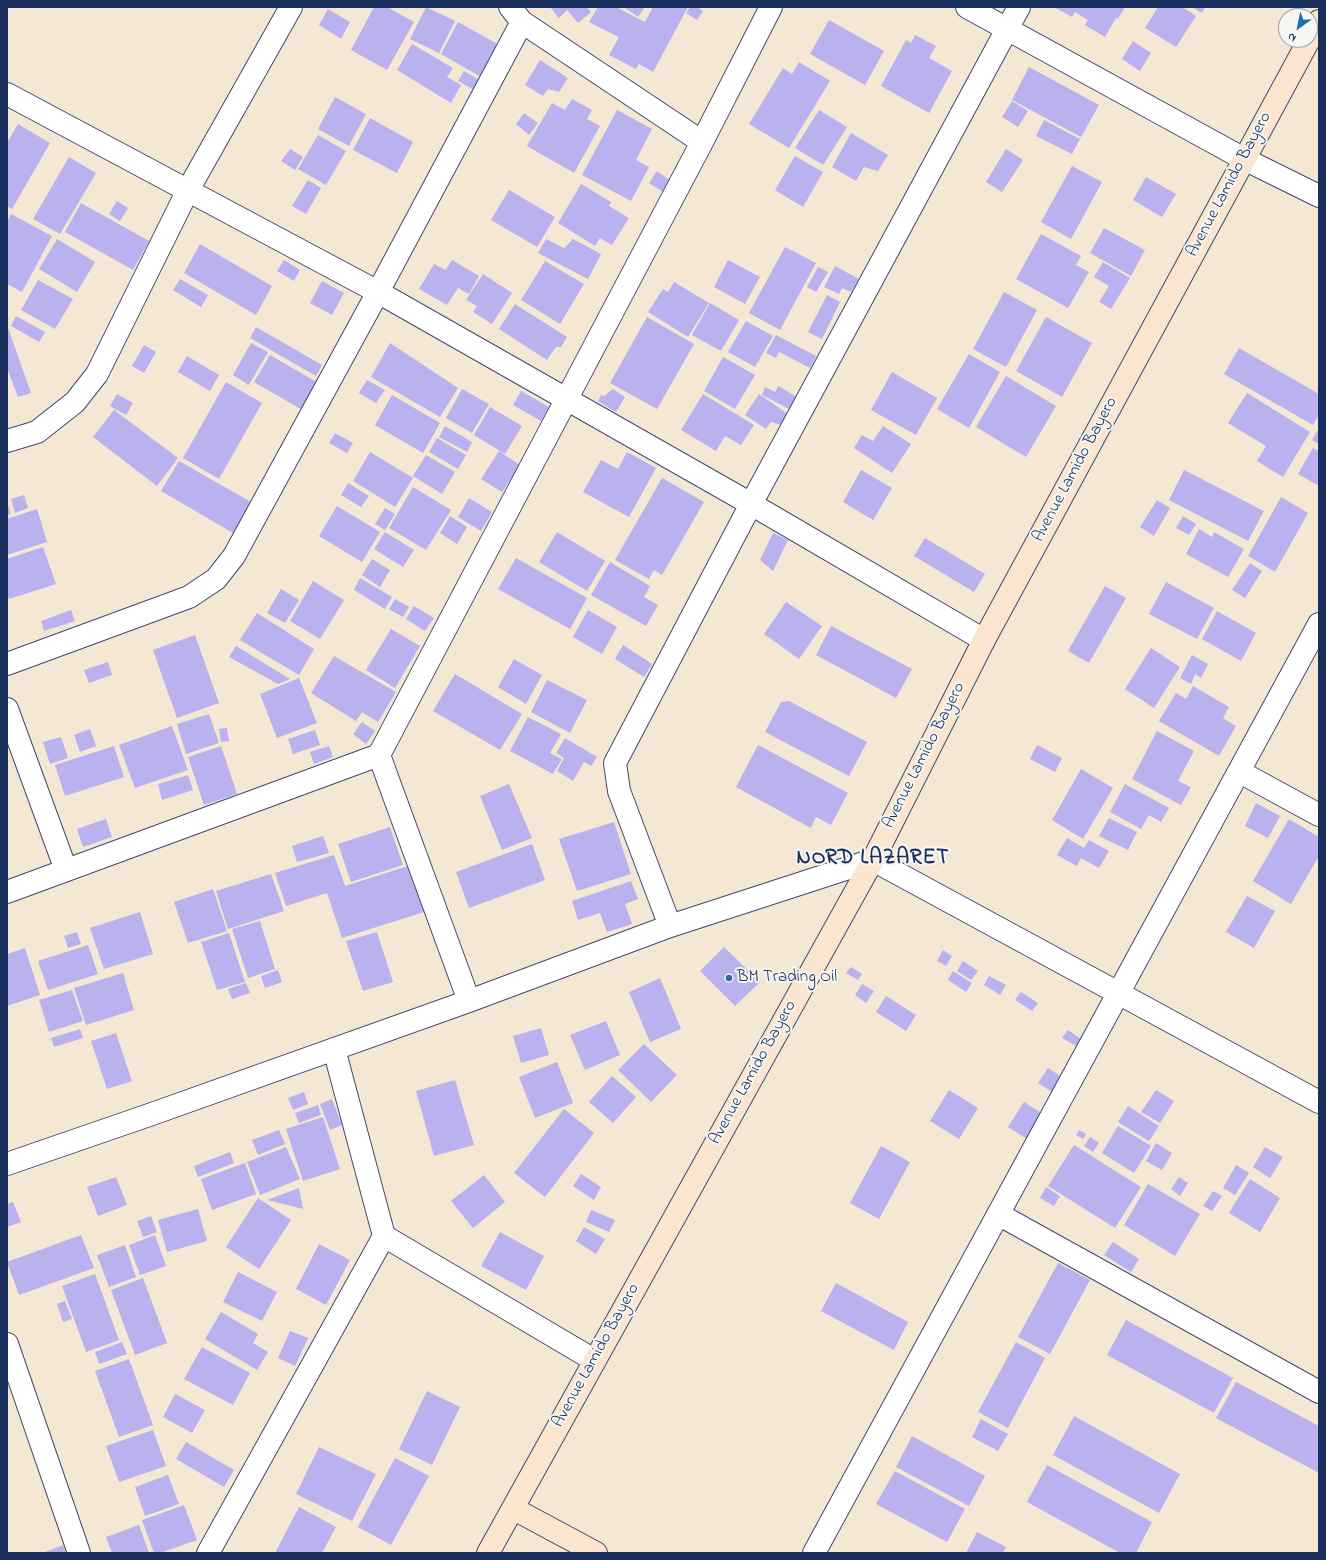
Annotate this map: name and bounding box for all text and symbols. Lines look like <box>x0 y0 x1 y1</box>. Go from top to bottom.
north arrow <box>1278 8 1318 48</box>
text: N <box>1285 28 1299 46</box>
street label: Avenue Lamido Bayero <box>1183 109 1277 261</box>
street label: Avenue Lamido Bayero <box>1029 394 1123 546</box>
street label: Avenue Lamido Bayero <box>879 680 971 832</box>
district label: NORD LAZARET <box>797 847 949 873</box>
place label: BM Trading Oil <box>737 968 837 988</box>
marker: BM Trading Oil <box>724 973 734 983</box>
street label: Avenue Lamido Bayero <box>706 998 802 1148</box>
street label: Avenue Lamido Bayero <box>549 1281 645 1431</box>

